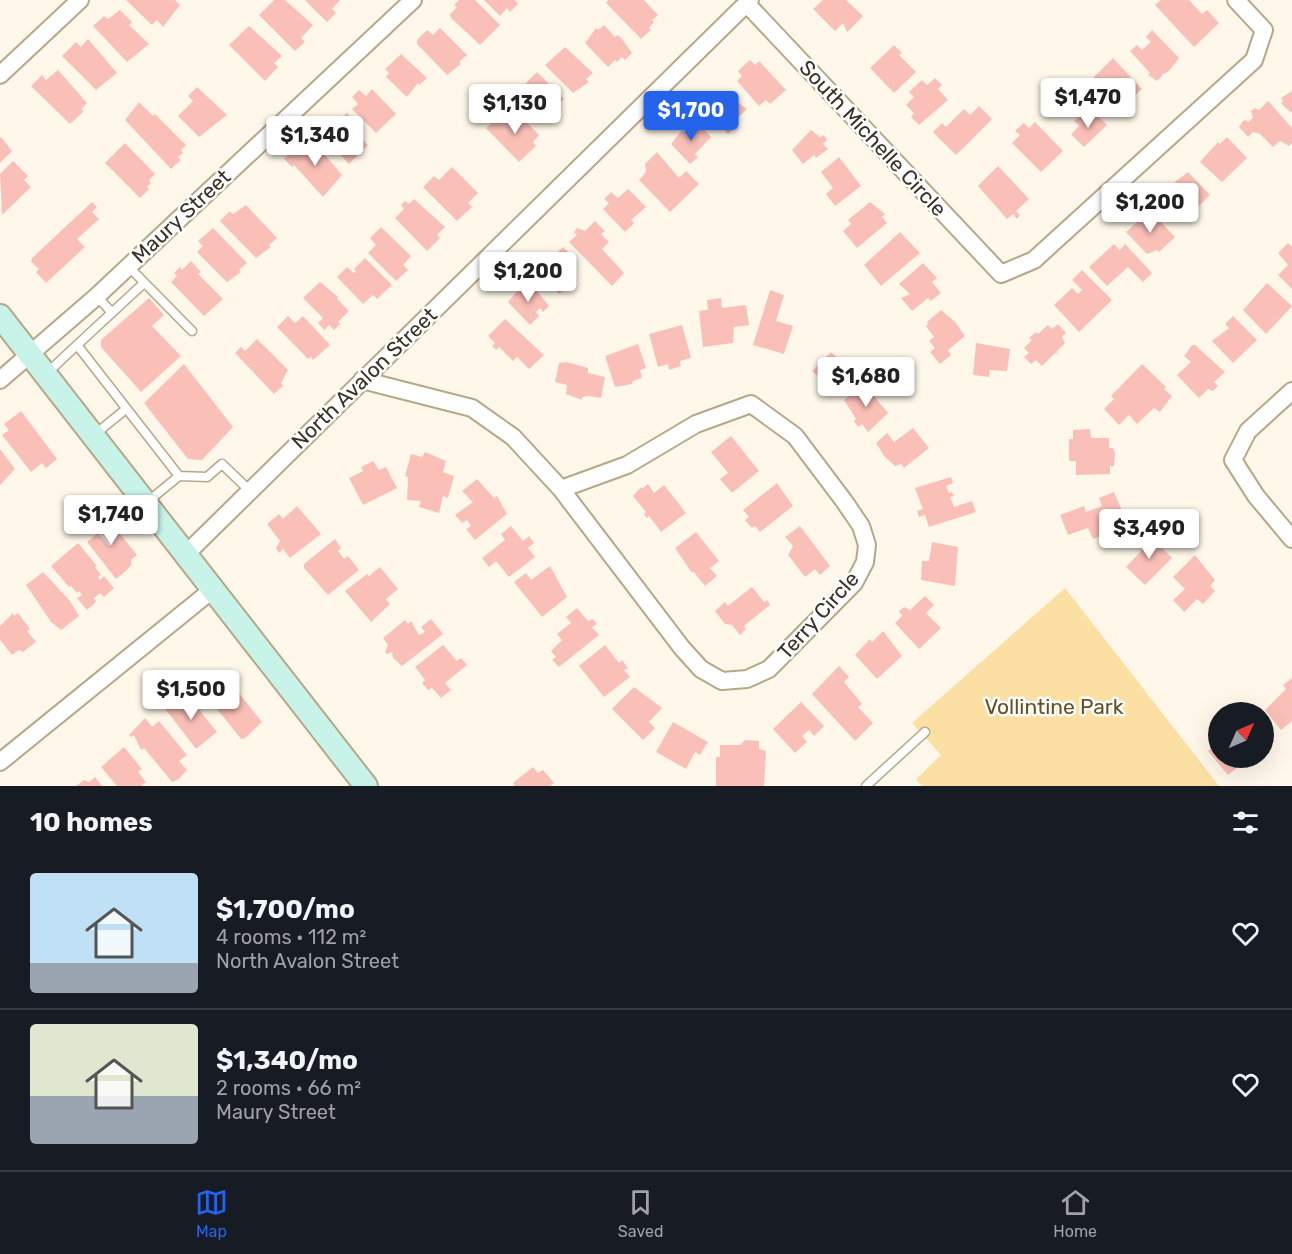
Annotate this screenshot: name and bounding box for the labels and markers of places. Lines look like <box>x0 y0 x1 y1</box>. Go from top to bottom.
pin: $1,470 <box>1039 78 1137 129</box>
pin: $1,130 <box>466 84 564 135</box>
pin: $1,700 <box>642 91 740 142</box>
pin: $1,340 <box>266 116 364 167</box>
pin: $1,200 <box>1101 183 1199 234</box>
pin: $1,200 <box>479 252 577 303</box>
pin: $1,680 <box>817 357 915 408</box>
pin: $1,740 <box>62 495 160 546</box>
pin: $3,490 <box>1100 509 1198 560</box>
pin: $1,500 <box>142 670 240 721</box>

